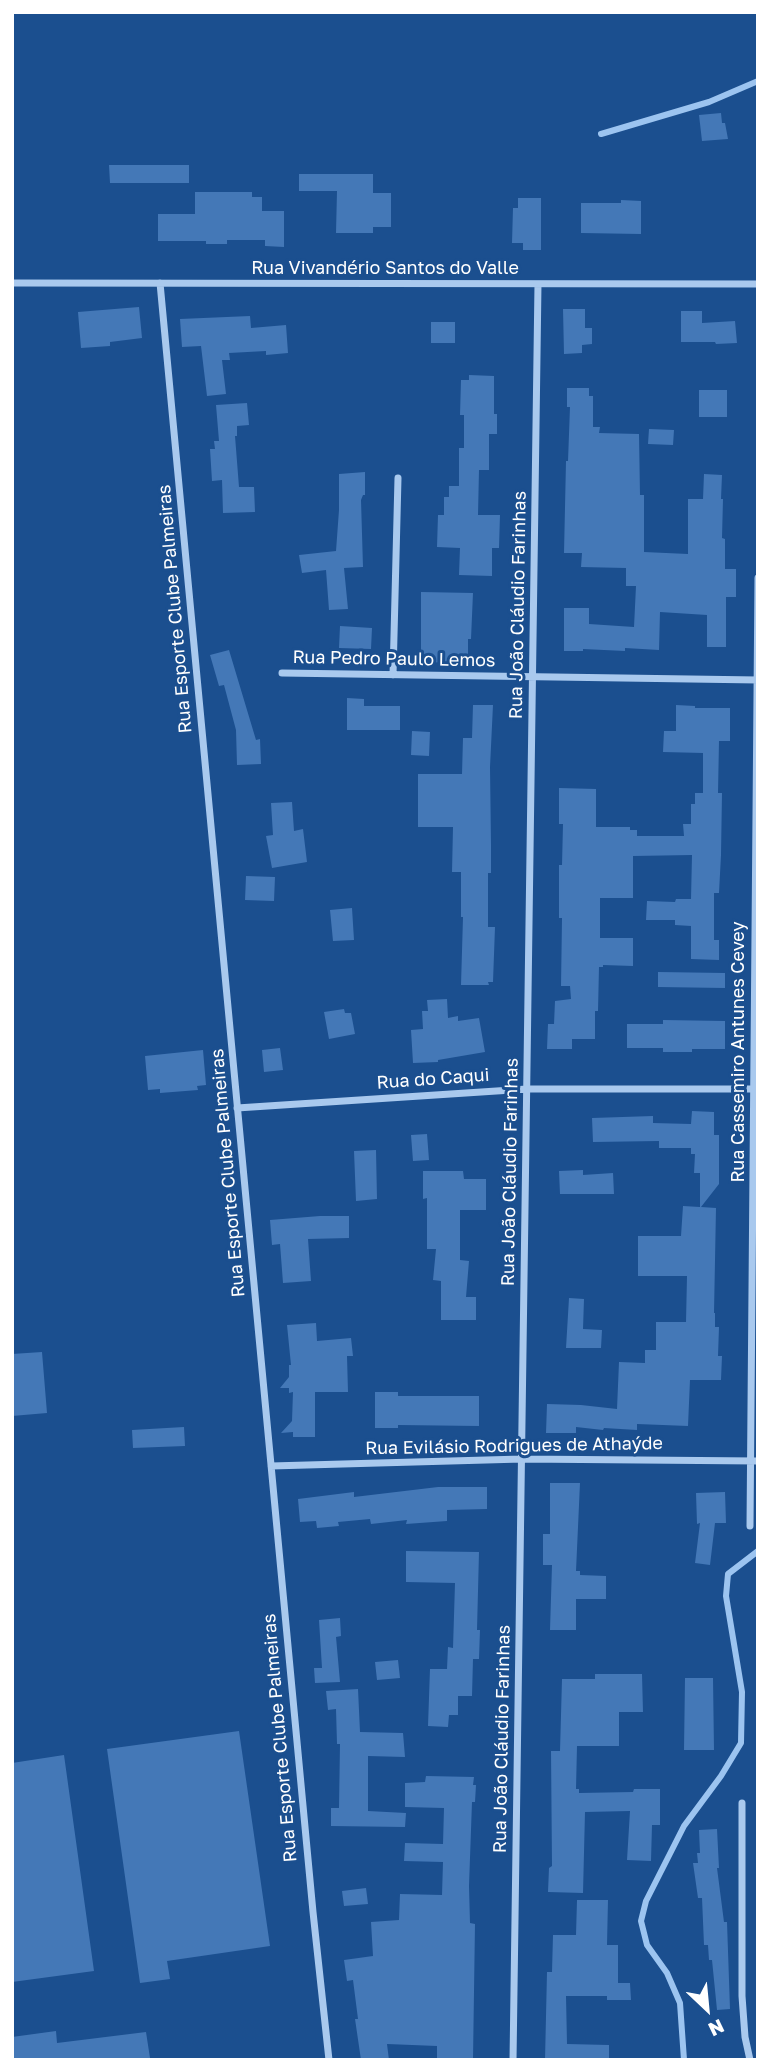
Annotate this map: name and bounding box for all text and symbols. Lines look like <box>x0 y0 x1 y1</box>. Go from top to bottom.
street label: Rua Vivandério Santos do Valle <box>251 257 519 279</box>
street label: Rua Esporte Clube Palmeiras <box>153 484 197 734</box>
street label: Rua João Cláudio Farinhas <box>505 491 531 719</box>
street label: Rua Pedro Paulo Lemos <box>292 646 496 672</box>
street label: Rua Cassemiro Antunes Cevey <box>727 921 749 1183</box>
street label: Rua Esporte Clube Palmeiras <box>206 1048 250 1298</box>
street label: Rua João Cláudio Farinhas <box>497 1058 523 1286</box>
street label: Rua do Caqui <box>376 1064 490 1094</box>
street label: Rua Evilásio Rodrigues de Athaýde <box>365 1433 663 1459</box>
street label: Rua Esporte Clube Palmeiras <box>258 1613 302 1863</box>
street label: Rua João Cláudio Farinhas <box>489 1625 515 1853</box>
north arrow <box>672 1974 742 2044</box>
text: N <box>705 2015 728 2042</box>

